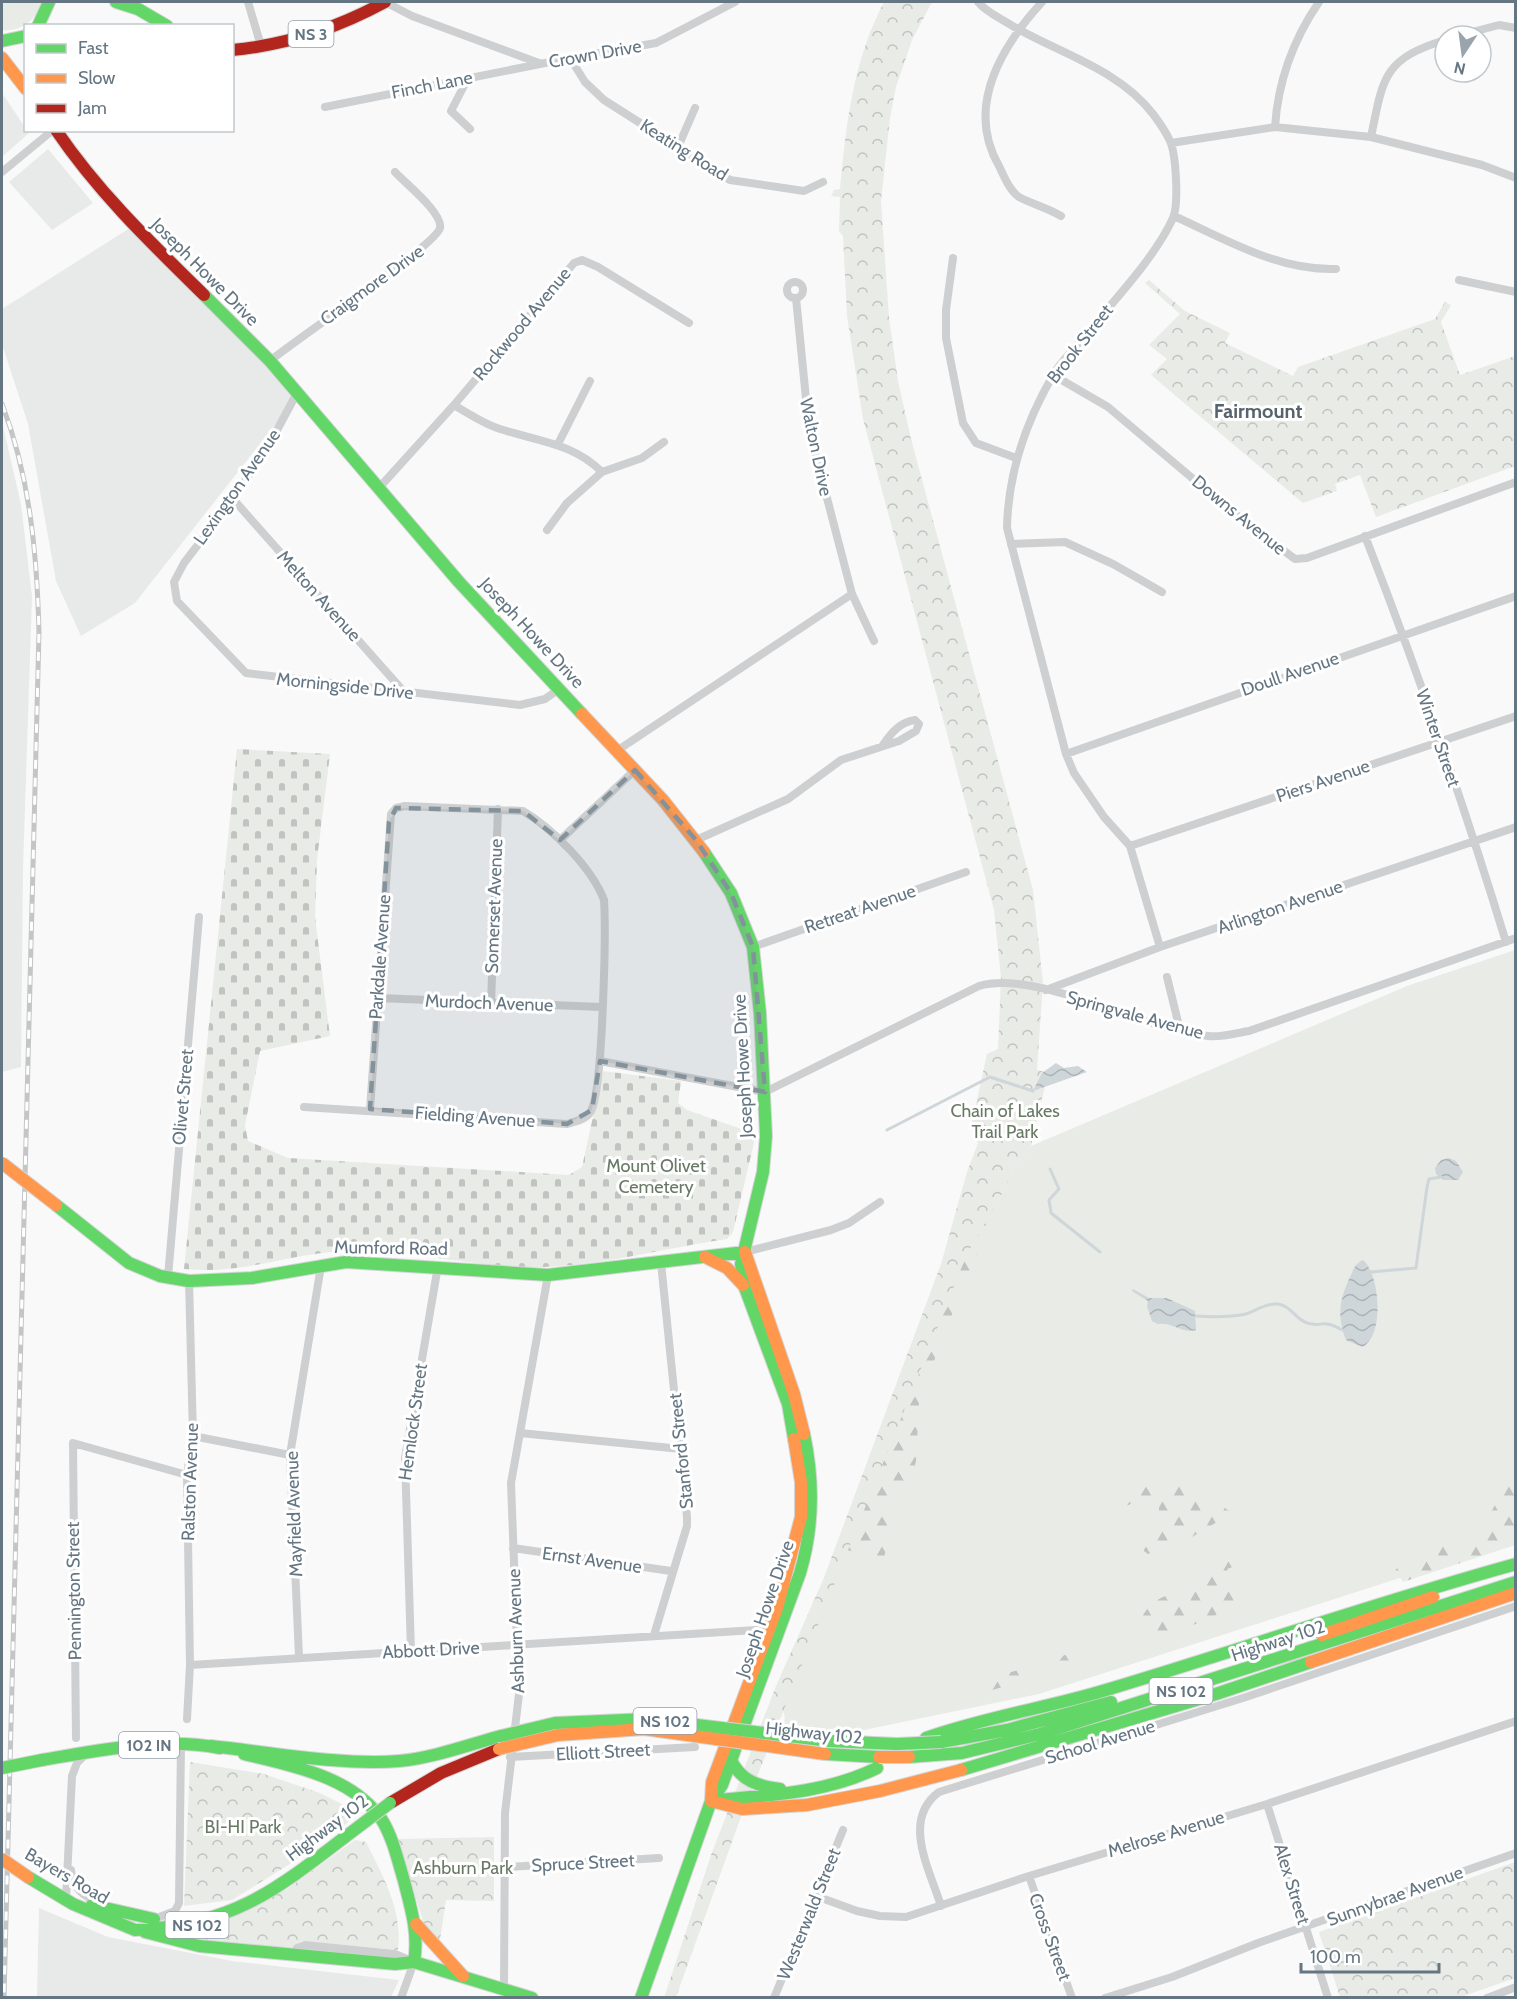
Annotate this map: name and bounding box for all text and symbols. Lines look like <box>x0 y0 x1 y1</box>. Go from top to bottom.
road number: NS 3 <box>288 21 334 47</box>
legend <box>24 24 234 132</box>
north arrow <box>1433 24 1493 84</box>
street label: Crown Drive <box>547 35 643 73</box>
text: Fast <box>78 37 109 59</box>
text: N <box>1452 58 1467 79</box>
street label: Finch Lane <box>390 66 474 104</box>
text: Slow <box>78 67 115 89</box>
text: Jam <box>77 97 107 119</box>
street label: Keating Road <box>636 114 732 186</box>
street label: Joseph Howe Drive <box>146 213 264 331</box>
street label: Craigmore Drive <box>316 240 428 330</box>
street label: Rockwood Avenue <box>468 263 576 385</box>
street label: Brook Street <box>1042 300 1118 388</box>
street label: Walton Drive <box>795 396 837 498</box>
district label: Fairmount <box>1214 399 1302 423</box>
street label: Lexington Avenue <box>189 425 285 549</box>
street label: Downs Avenue <box>1188 470 1290 560</box>
street label: Melton Avenue <box>272 546 366 646</box>
street label: Joseph Howe Drive <box>474 572 589 693</box>
street label: Doull Avenue <box>1238 647 1342 701</box>
street label: Morningside Drive <box>275 668 415 704</box>
street label: Winter Street <box>1411 686 1465 790</box>
street label: Piers Avenue <box>1273 755 1373 807</box>
street label: Somerset Avenue <box>481 838 507 974</box>
street label: Arlington Avenue <box>1215 875 1345 939</box>
street label: Retreat Avenue <box>802 880 918 938</box>
street label: Parkdale Avenue <box>365 894 395 1020</box>
street label: Springvale Avenue <box>1064 986 1206 1044</box>
street label: Murdoch Avenue <box>425 990 553 1016</box>
street label: Joseph Howe Drive <box>728 994 758 1139</box>
street label: Olivet Street <box>168 1048 198 1146</box>
park label: Chain of Lakes Trail Park <box>950 1100 1060 1143</box>
street label: Fielding Avenue <box>414 1102 536 1132</box>
park label: Mount Olivet Cemetery <box>606 1155 706 1198</box>
street label: Mumford Road <box>334 1236 448 1260</box>
street label: Hemlock Street <box>394 1362 432 1482</box>
street label: Stanford Street <box>664 1392 698 1510</box>
street label: Ralston Avenue <box>177 1423 203 1541</box>
street label: Mayfield Avenue <box>281 1451 307 1577</box>
street label: Pennington Street <box>62 1522 86 1660</box>
street label: Joseph Howe Drive <box>731 1538 799 1681</box>
street label: Ernst Avenue <box>541 1542 643 1578</box>
street label: Ashburn Avenue <box>503 1568 529 1694</box>
street label: Highway 102 <box>1228 1616 1328 1666</box>
street label: Abbott Drive <box>382 1636 480 1664</box>
road number: NS 102 <box>1150 1678 1212 1704</box>
road number: NS 102 <box>634 1708 696 1734</box>
street label: School Avenue <box>1042 1715 1158 1769</box>
street label: Highway 102 <box>765 1717 863 1749</box>
road number: 102 IN <box>119 1732 179 1758</box>
street label: Elliott Street <box>555 1739 651 1765</box>
street label: Highway 102 <box>282 1790 372 1866</box>
street label: Melrose Avenue <box>1105 1806 1227 1862</box>
park label: BI-HI Park <box>205 1816 282 1838</box>
street label: Alex Street <box>1269 1841 1315 1927</box>
street label: Bayers Road <box>21 1843 113 1909</box>
street label: Westerwald Street <box>773 1845 845 1983</box>
street label: Spruce Street <box>531 1849 635 1877</box>
park label: Ashburn Park <box>413 1857 514 1879</box>
street label: Sunnybrae Avenue <box>1324 1861 1466 1931</box>
street label: Cross Street <box>1024 1890 1076 1984</box>
road number: NS 102 <box>166 1912 228 1938</box>
scale bar <box>1301 1936 1439 1974</box>
text: 100 m <box>1310 1946 1361 1968</box>

